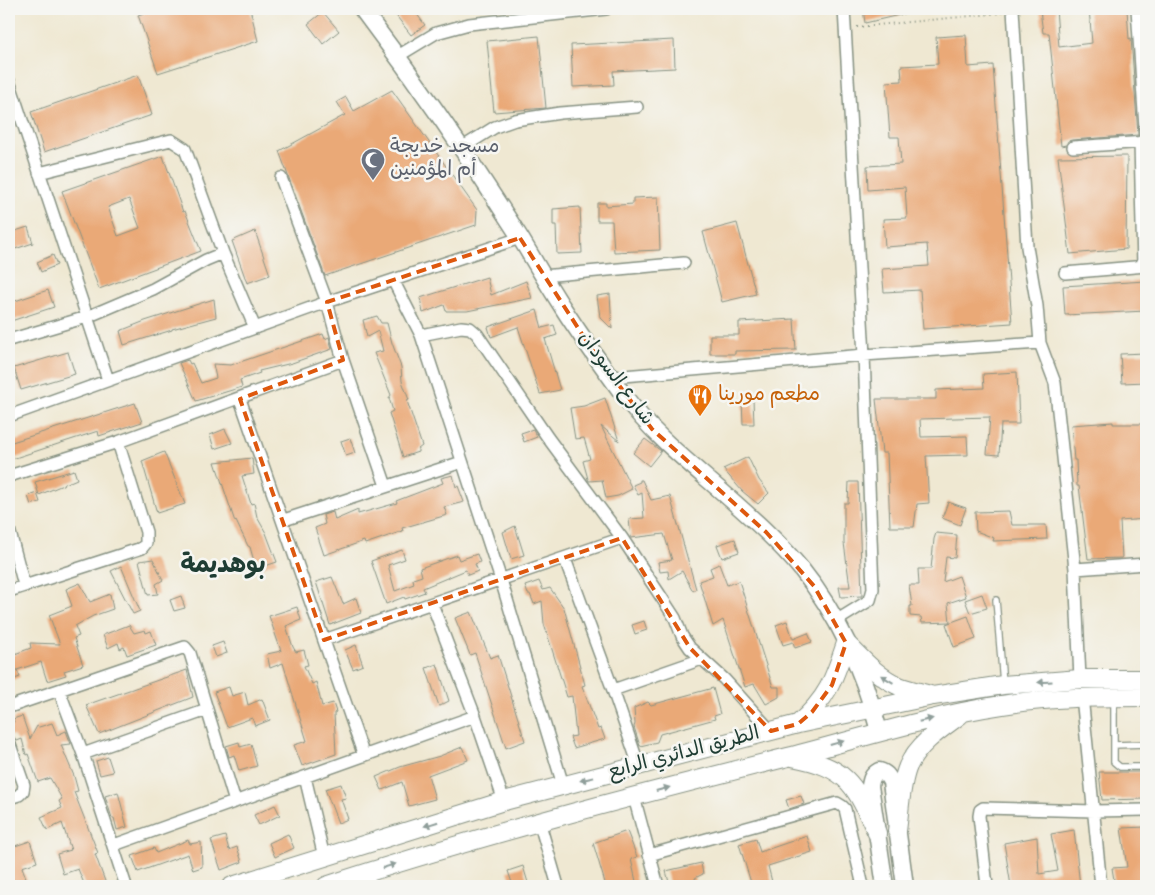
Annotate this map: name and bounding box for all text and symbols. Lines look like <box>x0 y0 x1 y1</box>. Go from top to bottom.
place label: مسجد خديجة أم المؤمنين <box>390 134 499 185</box>
mosque icon: مسجد خديجة أم المؤمنين <box>360 147 386 181</box>
street label: شارع السودان <box>570 326 660 432</box>
place label: مطعم مورينا <box>718 382 820 410</box>
restaurant icon: مطعم مورينا <box>687 383 713 417</box>
district label: بوهديمة <box>180 549 266 585</box>
one-way arrow <box>880 675 895 683</box>
one-way arrow <box>1037 678 1053 686</box>
one-way arrow <box>919 716 934 724</box>
street label: الطريق الدائري الرابع <box>605 720 763 788</box>
one-way arrow <box>830 739 845 747</box>
one-way arrow <box>580 775 595 783</box>
one-way arrow <box>656 785 671 793</box>
one-way arrow <box>424 820 439 828</box>
one-way arrow <box>381 862 396 869</box>

